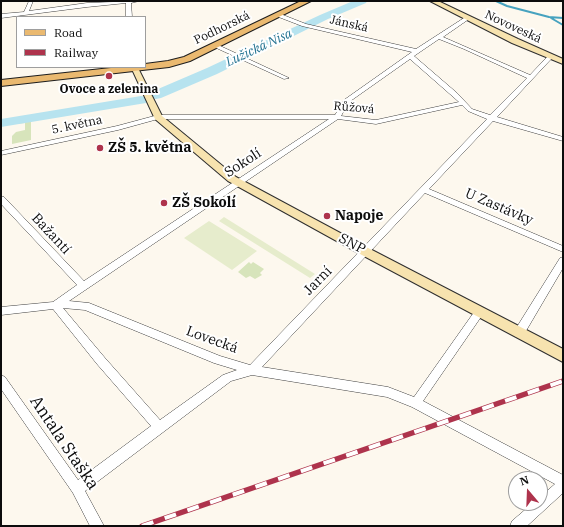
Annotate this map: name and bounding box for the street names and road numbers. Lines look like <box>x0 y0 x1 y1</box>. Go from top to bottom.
street label: Podhorská <box>192 8 252 48</box>
street label: Novoveská <box>482 8 544 46</box>
street label: Jánská <box>328 13 370 35</box>
street label: Růžová <box>333 99 375 117</box>
street label: 5. května <box>50 113 104 137</box>
street label: Sokolí <box>221 145 265 181</box>
street label: U Zastávky <box>462 185 536 229</box>
street label: Bažantí <box>28 210 74 258</box>
street label: SNP <box>336 230 368 258</box>
street label: Jarní <box>300 263 336 299</box>
street label: Lovecká <box>184 323 240 357</box>
street label: Antala Staška <box>25 392 103 494</box>

